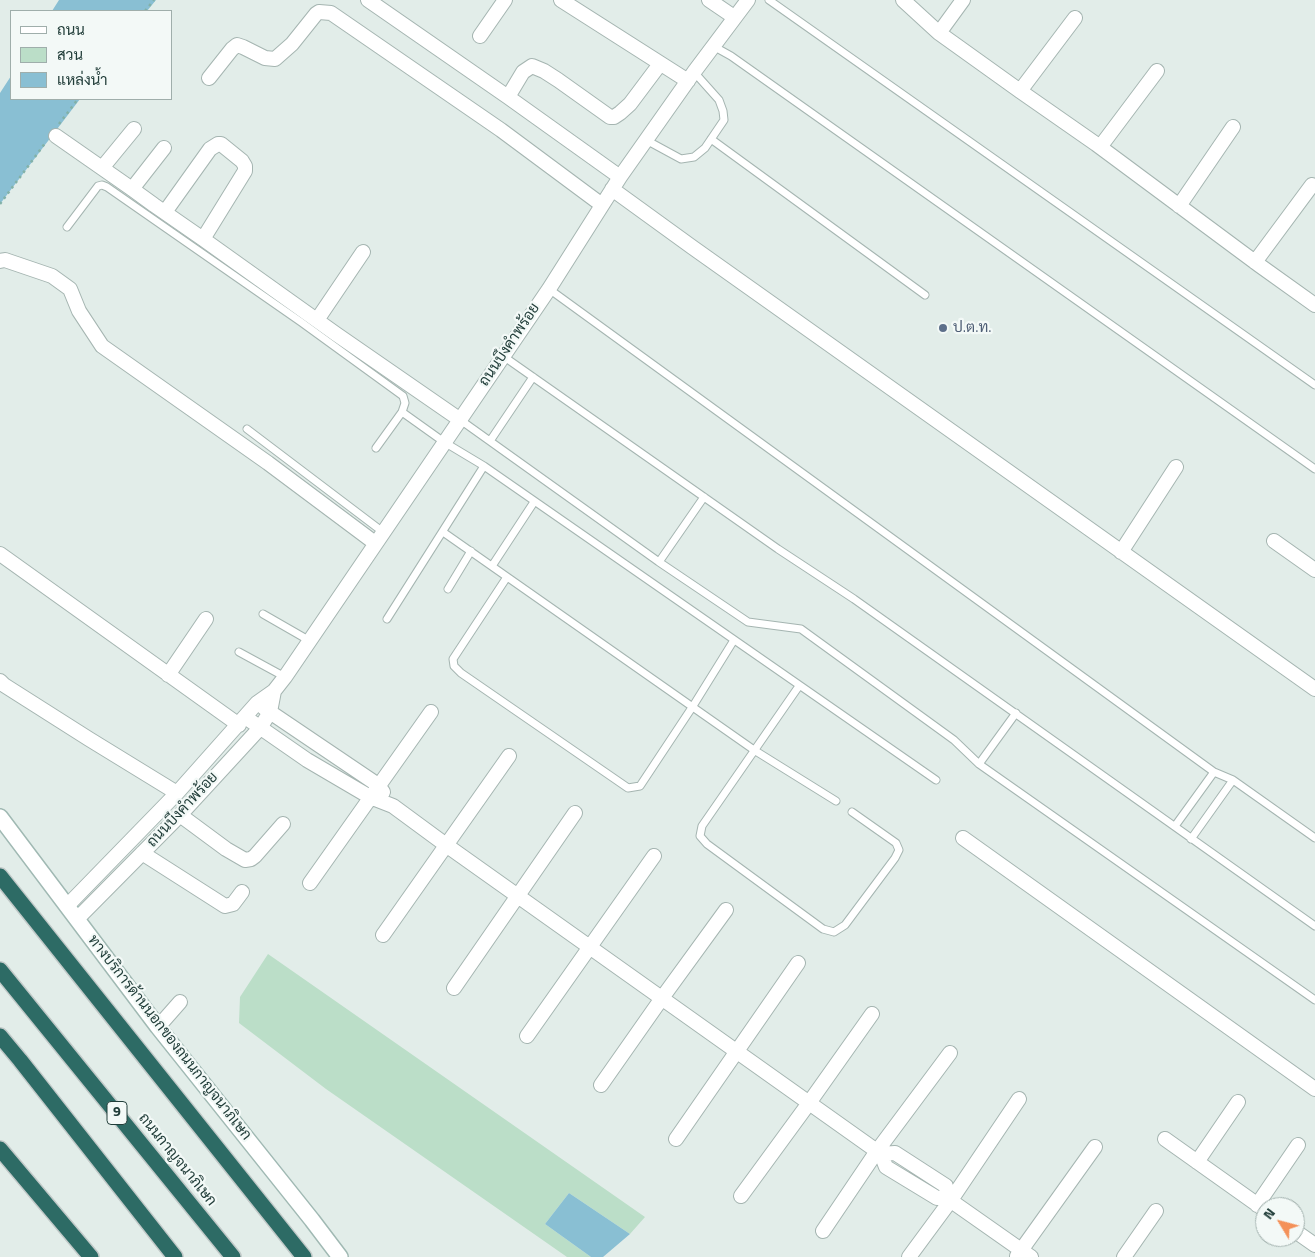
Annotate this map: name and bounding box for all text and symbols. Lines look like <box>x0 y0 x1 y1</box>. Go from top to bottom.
legend <box>10 10 172 100</box>
text: ถนน <box>57 18 85 41</box>
text: สวน <box>57 43 83 66</box>
text: แหล่งน้ำ <box>57 68 108 91</box>
street label: ถนนบึงคำพร้อย <box>476 300 544 390</box>
place label: ป.ต.ท. <box>953 319 992 337</box>
marker: ป.ต.ท. <box>937 322 949 334</box>
street label: ถนนบึงคำพร้อย <box>144 769 222 851</box>
street label: ทางบริการด้านนอกของถนนกาญจนาภิเษก <box>83 932 255 1144</box>
road number: 9 <box>107 1102 127 1124</box>
street label: ถนนกาญจนาภิเษก <box>134 1110 220 1210</box>
north arrow <box>1255 1197 1305 1247</box>
text: N <box>1257 1203 1280 1223</box>

